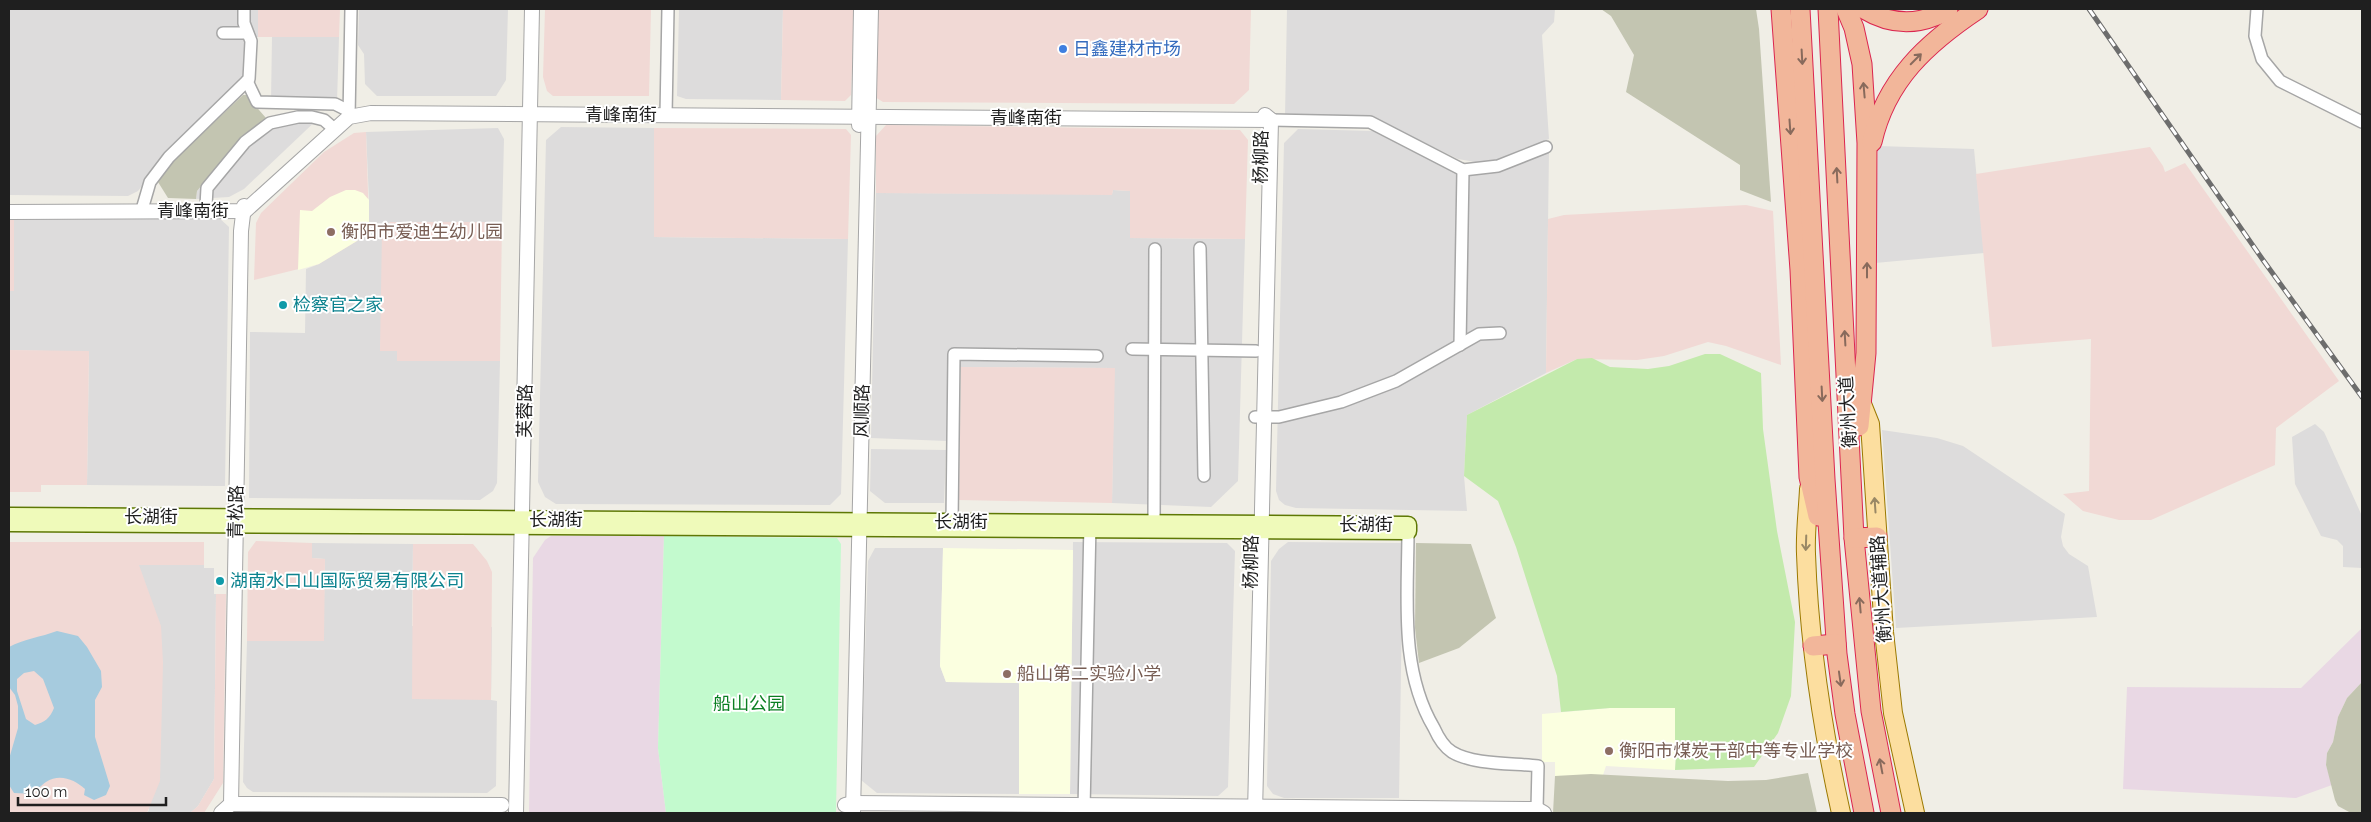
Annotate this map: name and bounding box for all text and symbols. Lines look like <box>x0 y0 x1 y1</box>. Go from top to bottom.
place label: 日鑫建材市场 <box>1073 38 1181 59</box>
marker: 日鑫建材市场 <box>1057 43 1069 55</box>
one-way arrow <box>1798 49 1807 65</box>
one-way arrow <box>1910 53 1922 65</box>
one-way arrow <box>1860 82 1869 98</box>
street label: 青峰南街 <box>585 104 657 125</box>
street label: 青峰南街 <box>990 107 1062 128</box>
one-way arrow <box>1785 119 1794 135</box>
street label: 杨柳路 <box>1250 130 1271 184</box>
one-way arrow <box>1833 168 1842 184</box>
street label: 青峰南街 <box>157 200 229 221</box>
place label: 衡阳市爱迪生幼儿园 <box>341 221 503 242</box>
marker: 衡阳市爱迪生幼儿园 <box>325 226 337 238</box>
one-way arrow <box>1862 262 1872 278</box>
place label: 检察官之家 <box>293 294 383 315</box>
marker: 检察官之家 <box>277 299 289 311</box>
one-way arrow <box>1840 330 1849 346</box>
street label: 衡州大道 <box>1835 376 1860 449</box>
street label: 芙蓉路 <box>514 384 535 438</box>
street label: 风顺路 <box>851 384 872 438</box>
one-way arrow <box>1817 386 1826 402</box>
street label: 青松路 <box>225 485 246 539</box>
one-way arrow <box>1871 498 1880 514</box>
street label: 长湖街 <box>124 506 178 527</box>
street label: 长湖街 <box>529 509 583 530</box>
street label: 长湖街 <box>934 511 988 532</box>
street label: 长湖街 <box>1339 514 1393 535</box>
one-way arrow <box>1802 534 1811 550</box>
street label: 衡州大道辅路 <box>1866 534 1895 644</box>
street label: 杨柳路 <box>1240 535 1261 589</box>
place label: 湖南水口山国际贸易有限公司 <box>230 570 464 591</box>
marker: 湖南水口山国际贸易有限公司 <box>214 575 226 587</box>
one-way arrow <box>1855 597 1865 613</box>
place label: 船山第二实验小学 <box>1017 663 1161 684</box>
marker: 船山第二实验小学 <box>1001 668 1013 680</box>
one-way arrow <box>1835 670 1845 686</box>
park label: 船山公园 <box>713 693 785 714</box>
place label: 衡阳市煤炭干部中等专业学校 <box>1619 740 1853 761</box>
marker: 衡阳市煤炭干部中等专业学校 <box>1603 745 1615 757</box>
one-way arrow <box>1876 758 1886 774</box>
scale bar <box>18 774 165 806</box>
text: 100 m <box>25 783 67 801</box>

